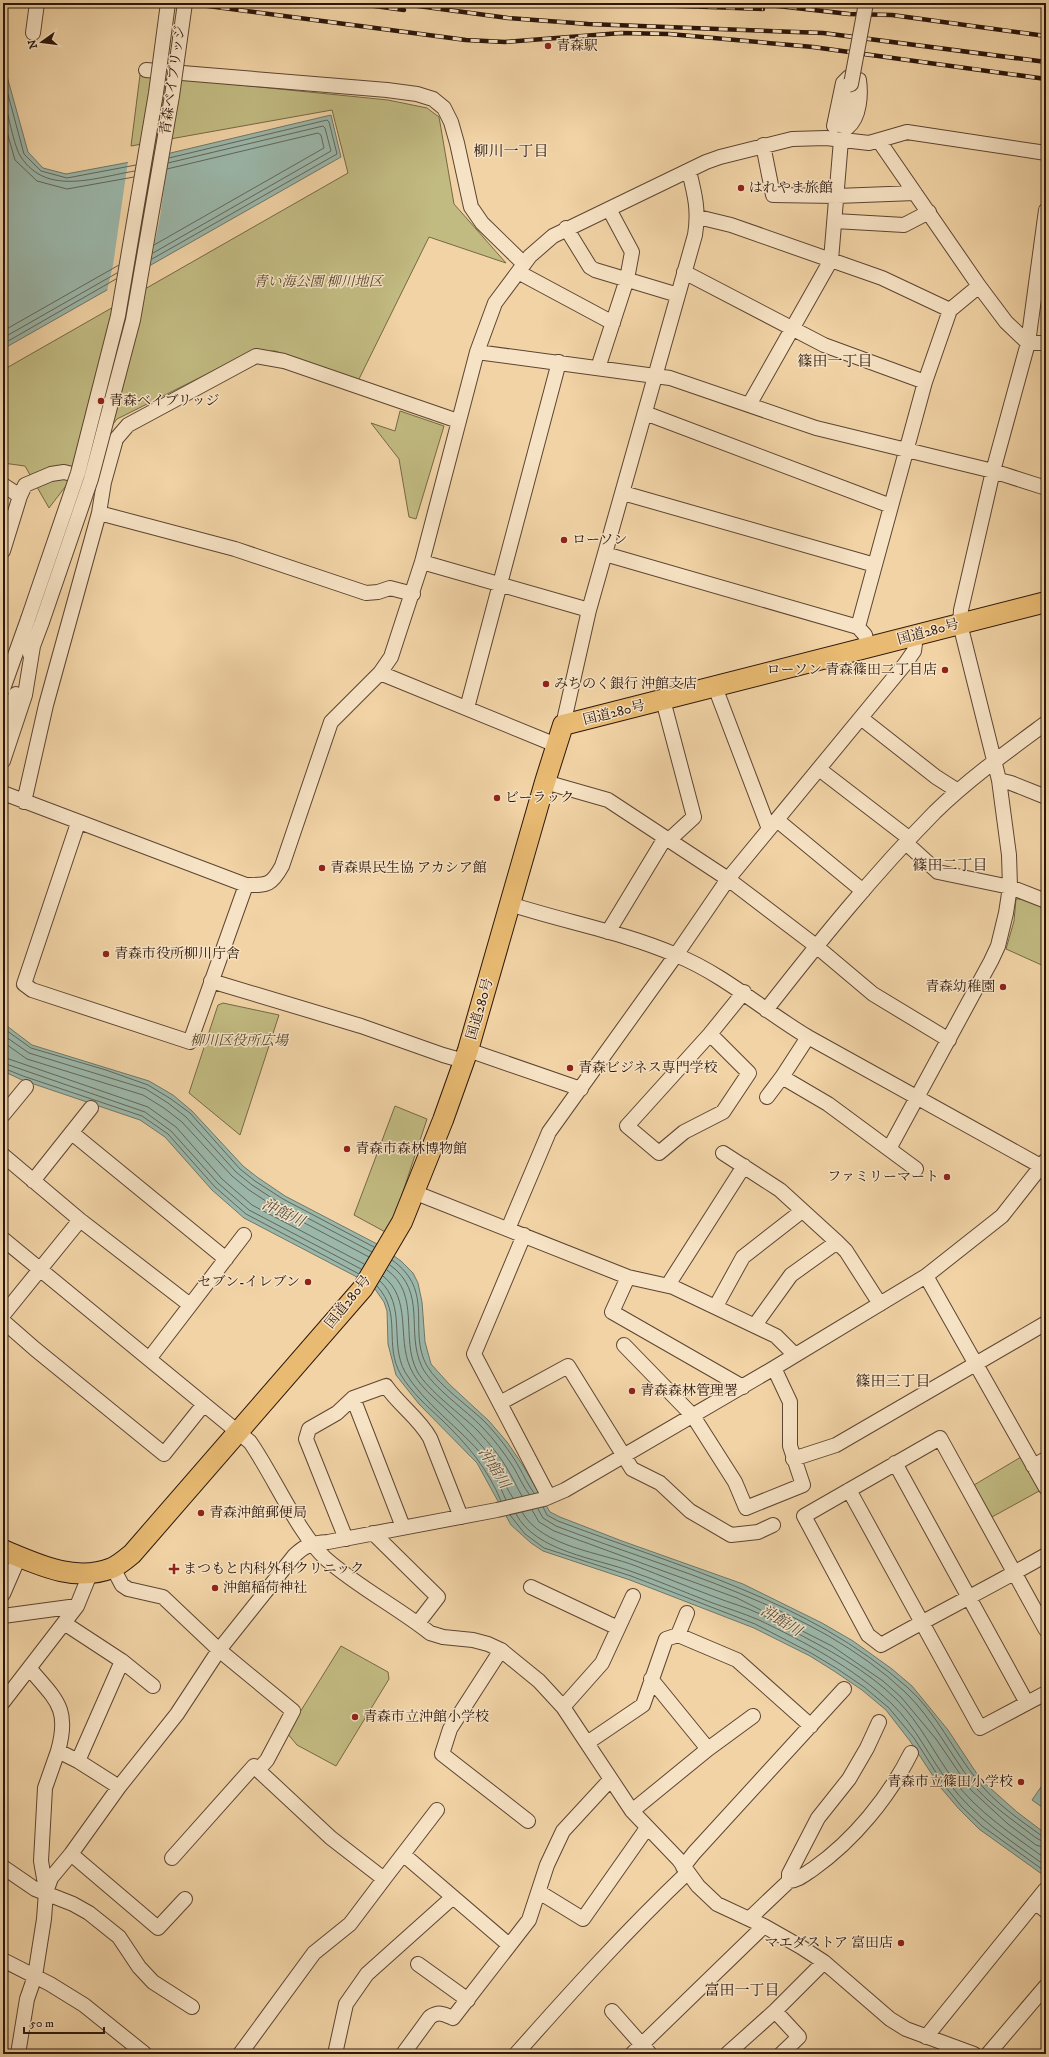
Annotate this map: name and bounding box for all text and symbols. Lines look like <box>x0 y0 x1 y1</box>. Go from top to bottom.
north arrow <box>22 22 62 62</box>
street label: 青森ベイブリッジ <box>156 24 190 136</box>
place label: 青森駅 <box>556 37 598 55</box>
text: N <box>25 38 41 50</box>
marker: 青森駅 <box>543 41 553 51</box>
district label: 柳川一丁目 <box>473 142 549 161</box>
place label: はれやま旅館 <box>749 179 833 197</box>
marker: はれやま旅館 <box>736 183 746 193</box>
park label: 青い海公園 柳川地区 <box>253 273 385 291</box>
district label: 篠田一丁目 <box>797 352 873 371</box>
place label: 青森ベイブリッジ <box>109 392 219 410</box>
marker: 青森ベイブリッジ <box>96 396 106 406</box>
place label: ローソン <box>572 531 627 549</box>
marker: ローソン <box>559 535 569 545</box>
street label: 国道280号 <box>895 615 961 649</box>
place label: ローソン 青森篠田二丁目店 <box>767 661 937 679</box>
marker: ローソン 青森篠田二丁目店 <box>940 665 950 675</box>
place label: みちのく銀行 沖館支店 <box>554 675 697 693</box>
marker: みちのく銀行 沖館支店 <box>541 679 551 689</box>
street label: 国道280号 <box>581 697 647 729</box>
place label: ビーラック <box>505 789 574 807</box>
marker: ビーラック <box>492 793 502 803</box>
district label: 篠田二丁目 <box>912 856 988 875</box>
place label: 青森県民生協 アカシア館 <box>330 859 487 877</box>
marker: 青森県民生協 アカシア館 <box>317 863 327 873</box>
place label: 青森市役所柳川庁舎 <box>114 945 240 963</box>
marker: 青森市役所柳川庁舎 <box>101 949 111 959</box>
street label: 国道280号 <box>463 976 497 1042</box>
place label: 青森幼稚園 <box>925 978 995 996</box>
marker: 青森幼稚園 <box>998 982 1008 992</box>
park label: 柳川区役所広場 <box>190 1032 290 1050</box>
place label: 青森ビジネス専門学校 <box>578 1059 718 1077</box>
marker: 青森ビジネス専門学校 <box>565 1063 575 1073</box>
place label: 青森市森林博物館 <box>355 1140 467 1158</box>
marker: 青森市森林博物館 <box>342 1144 352 1154</box>
place label: ファミリーマート <box>827 1168 939 1186</box>
marker: ファミリーマート <box>942 1172 952 1182</box>
water label: 沖館川 <box>259 1195 309 1232</box>
street label: 国道280号 <box>321 1272 375 1332</box>
place label: セブン-イレブン <box>197 1273 300 1291</box>
marker: セブン-イレブン <box>303 1277 313 1287</box>
district label: 篠田三丁目 <box>855 1372 931 1391</box>
place label: 青森森林管理署 <box>640 1382 738 1400</box>
marker: 青森森林管理署 <box>627 1386 637 1396</box>
water label: 沖館川 <box>474 1444 515 1494</box>
place label: 青森沖館郵便局 <box>209 1504 307 1522</box>
marker: 青森沖館郵便局 <box>196 1508 206 1518</box>
place label: まつもと内科外科クリニック <box>183 1560 364 1578</box>
marker: まつもと内科外科クリニック <box>168 1563 180 1575</box>
place label: 沖館稲荷神社 <box>223 1579 307 1597</box>
marker: 沖館稲荷神社 <box>210 1583 220 1593</box>
water label: 沖館川 <box>757 1601 807 1642</box>
place label: 青森市立沖館小学校 <box>363 1708 489 1726</box>
marker: 青森市立沖館小学校 <box>350 1712 360 1722</box>
place label: 青森市立篠田小学校 <box>887 1773 1013 1791</box>
marker: 青森市立篠田小学校 <box>1016 1777 1026 1787</box>
place label: マエダストア 富田店 <box>764 1934 893 1952</box>
marker: マエダストア 富田店 <box>896 1938 906 1948</box>
district label: 富田一丁目 <box>704 1981 780 2000</box>
scale bar <box>24 2009 104 2035</box>
text: 50 m <box>30 2016 54 2031</box>

